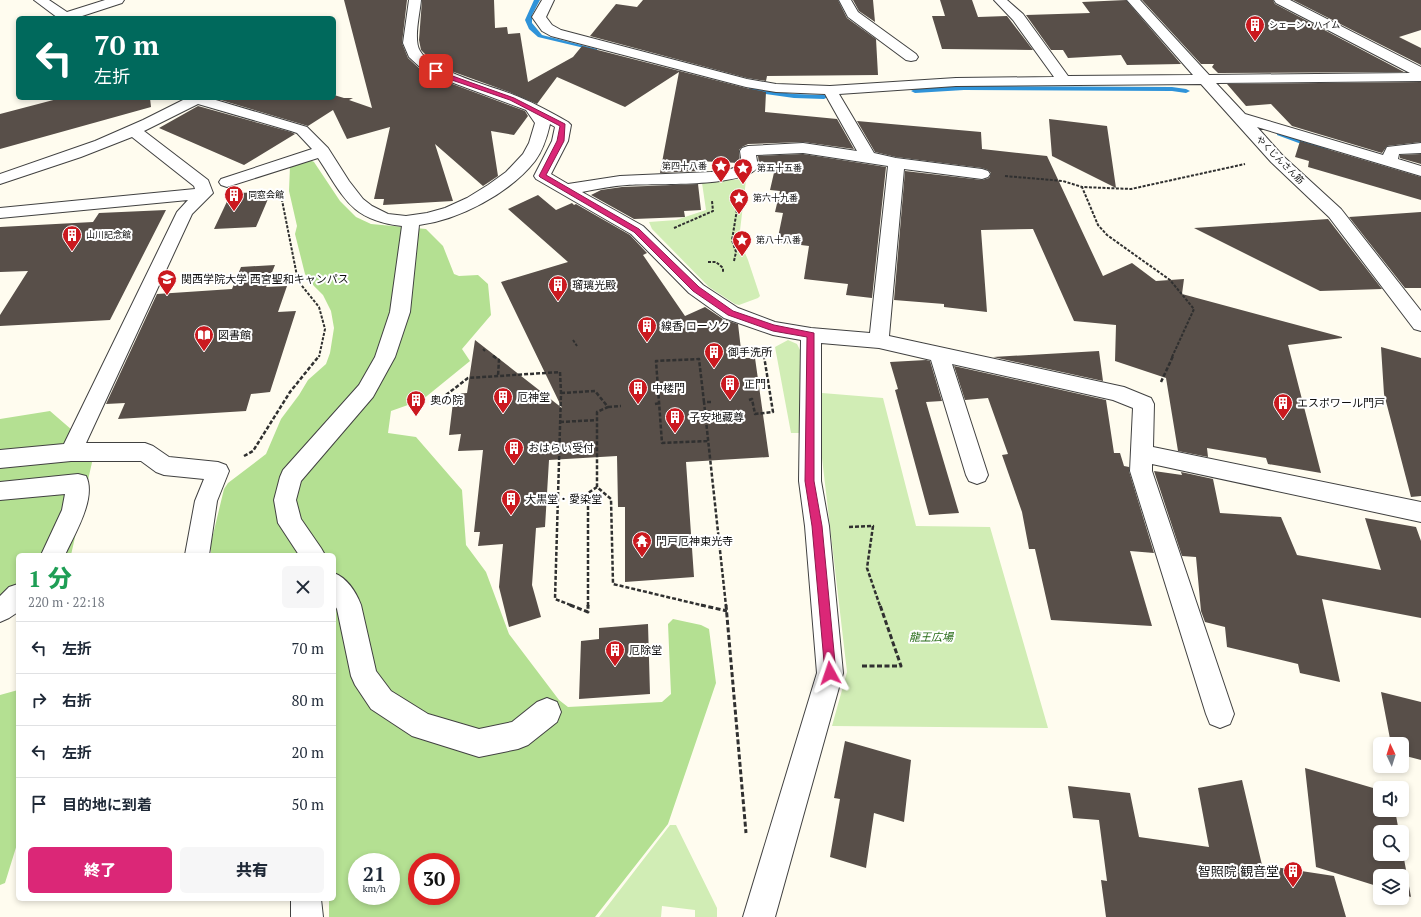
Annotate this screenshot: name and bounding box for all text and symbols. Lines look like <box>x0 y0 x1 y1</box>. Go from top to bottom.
building icon: シェーン・ハイム <box>1244 14 1266 42</box>
place label: シェーン・ハイム <box>1269 19 1340 31</box>
text: 70 m <box>94 26 159 63</box>
icon: left <box>28 32 80 84</box>
pin <box>419 54 453 88</box>
icon: arrive <box>425 60 447 82</box>
text: 左折 <box>94 64 130 88</box>
street label: やくじんさん筋 <box>1253 133 1307 187</box>
place icon: 第四十八番 <box>710 155 732 183</box>
place icon: 第五十五番 <box>732 157 754 185</box>
place label: 第四十八番 <box>662 160 707 172</box>
place label: 第五十五番 <box>757 162 802 174</box>
building icon: 同窓会館 <box>223 184 245 212</box>
place icon: 第六十九番 <box>728 187 750 215</box>
place label: 同窓会館 <box>248 189 284 201</box>
place label: 第六十九番 <box>753 192 798 204</box>
building icon: 山川記念館 <box>61 224 83 252</box>
place label: 山川記念館 <box>86 229 131 241</box>
place icon: 第八十八番 <box>731 229 753 257</box>
place label: 第八十八番 <box>756 234 801 246</box>
school or university icon: 関西学院大学 西宮聖和キャンパス <box>156 268 178 296</box>
place label: 関西学院大学 西宮聖和キャンパス <box>181 272 349 286</box>
building icon: 瑠璃光殿 <box>547 274 569 302</box>
place label: 瑠璃光殿 <box>572 278 616 292</box>
building icon: 線香 ローソク <box>636 315 658 343</box>
place label: 線香 ローソク <box>661 319 730 333</box>
library icon: 図書館 <box>193 324 215 352</box>
place label: 図書館 <box>218 328 251 342</box>
building icon: 御手洗所 <box>703 341 725 369</box>
place label: 御手洗所 <box>727 345 773 359</box>
building icon: 正門 <box>719 373 741 401</box>
building icon: 中楼門 <box>627 377 649 405</box>
place label: 正門 <box>744 377 766 391</box>
place label: 中楼門 <box>652 381 685 395</box>
building icon: 厄神堂 <box>492 386 514 414</box>
building icon: 奥の院 <box>405 389 427 417</box>
place label: 厄神堂 <box>517 390 550 404</box>
building icon: エスポワール門戸 <box>1272 392 1294 420</box>
place label: 奥の院 <box>430 393 463 407</box>
place label: エスポワール門戸 <box>1297 396 1385 410</box>
building icon: 子安地藏尊 <box>664 406 686 434</box>
place label: 子安地藏尊 <box>689 410 744 424</box>
building icon: おはらい受付 <box>503 437 525 465</box>
place label: おはらい受付 <box>528 441 594 455</box>
building icon: 大黒堂・愛染堂 <box>500 488 522 516</box>
place label: 大黒堂・愛染堂 <box>525 492 602 506</box>
temple icon: 門戸厄神東光寺 <box>631 530 653 558</box>
place label: 門戸厄神東光寺 <box>656 534 733 548</box>
text: 1 分 <box>28 562 72 594</box>
button: close <box>282 566 324 608</box>
text: 220 m · 22:18 <box>28 593 105 611</box>
park label: 龍王広場 <box>909 630 955 644</box>
icon: left <box>28 637 50 659</box>
text: 左折 <box>62 638 92 658</box>
text: 70 m <box>291 638 324 658</box>
building icon: 厄除堂 <box>604 639 626 667</box>
place label: 厄除堂 <box>629 643 662 657</box>
position arrow <box>809 652 851 694</box>
icon: right <box>28 689 50 711</box>
text: 右折 <box>62 690 92 710</box>
text: 80 m <box>291 690 324 710</box>
north arrow <box>1373 737 1409 773</box>
map controls <box>1373 737 1409 905</box>
icon: left <box>28 741 50 763</box>
text: 左折 <box>62 742 92 762</box>
text: 20 m <box>291 742 324 762</box>
button: sound <box>1373 781 1409 817</box>
icon: arrive <box>28 793 50 815</box>
text: 目的地に到着 <box>62 794 152 814</box>
text: 50 m <box>291 794 324 814</box>
button: search <box>1373 825 1409 861</box>
button: 終了 <box>28 847 172 893</box>
button: 共有 <box>180 847 324 893</box>
speed limit sign: 30 <box>408 853 460 905</box>
text: 21 <box>363 860 385 887</box>
building icon: 智照院 観音堂 <box>1282 860 1304 888</box>
place label: 智照院 観音堂 <box>1198 862 1279 880</box>
button: layers <box>1373 869 1409 905</box>
text: km/h <box>362 882 386 895</box>

